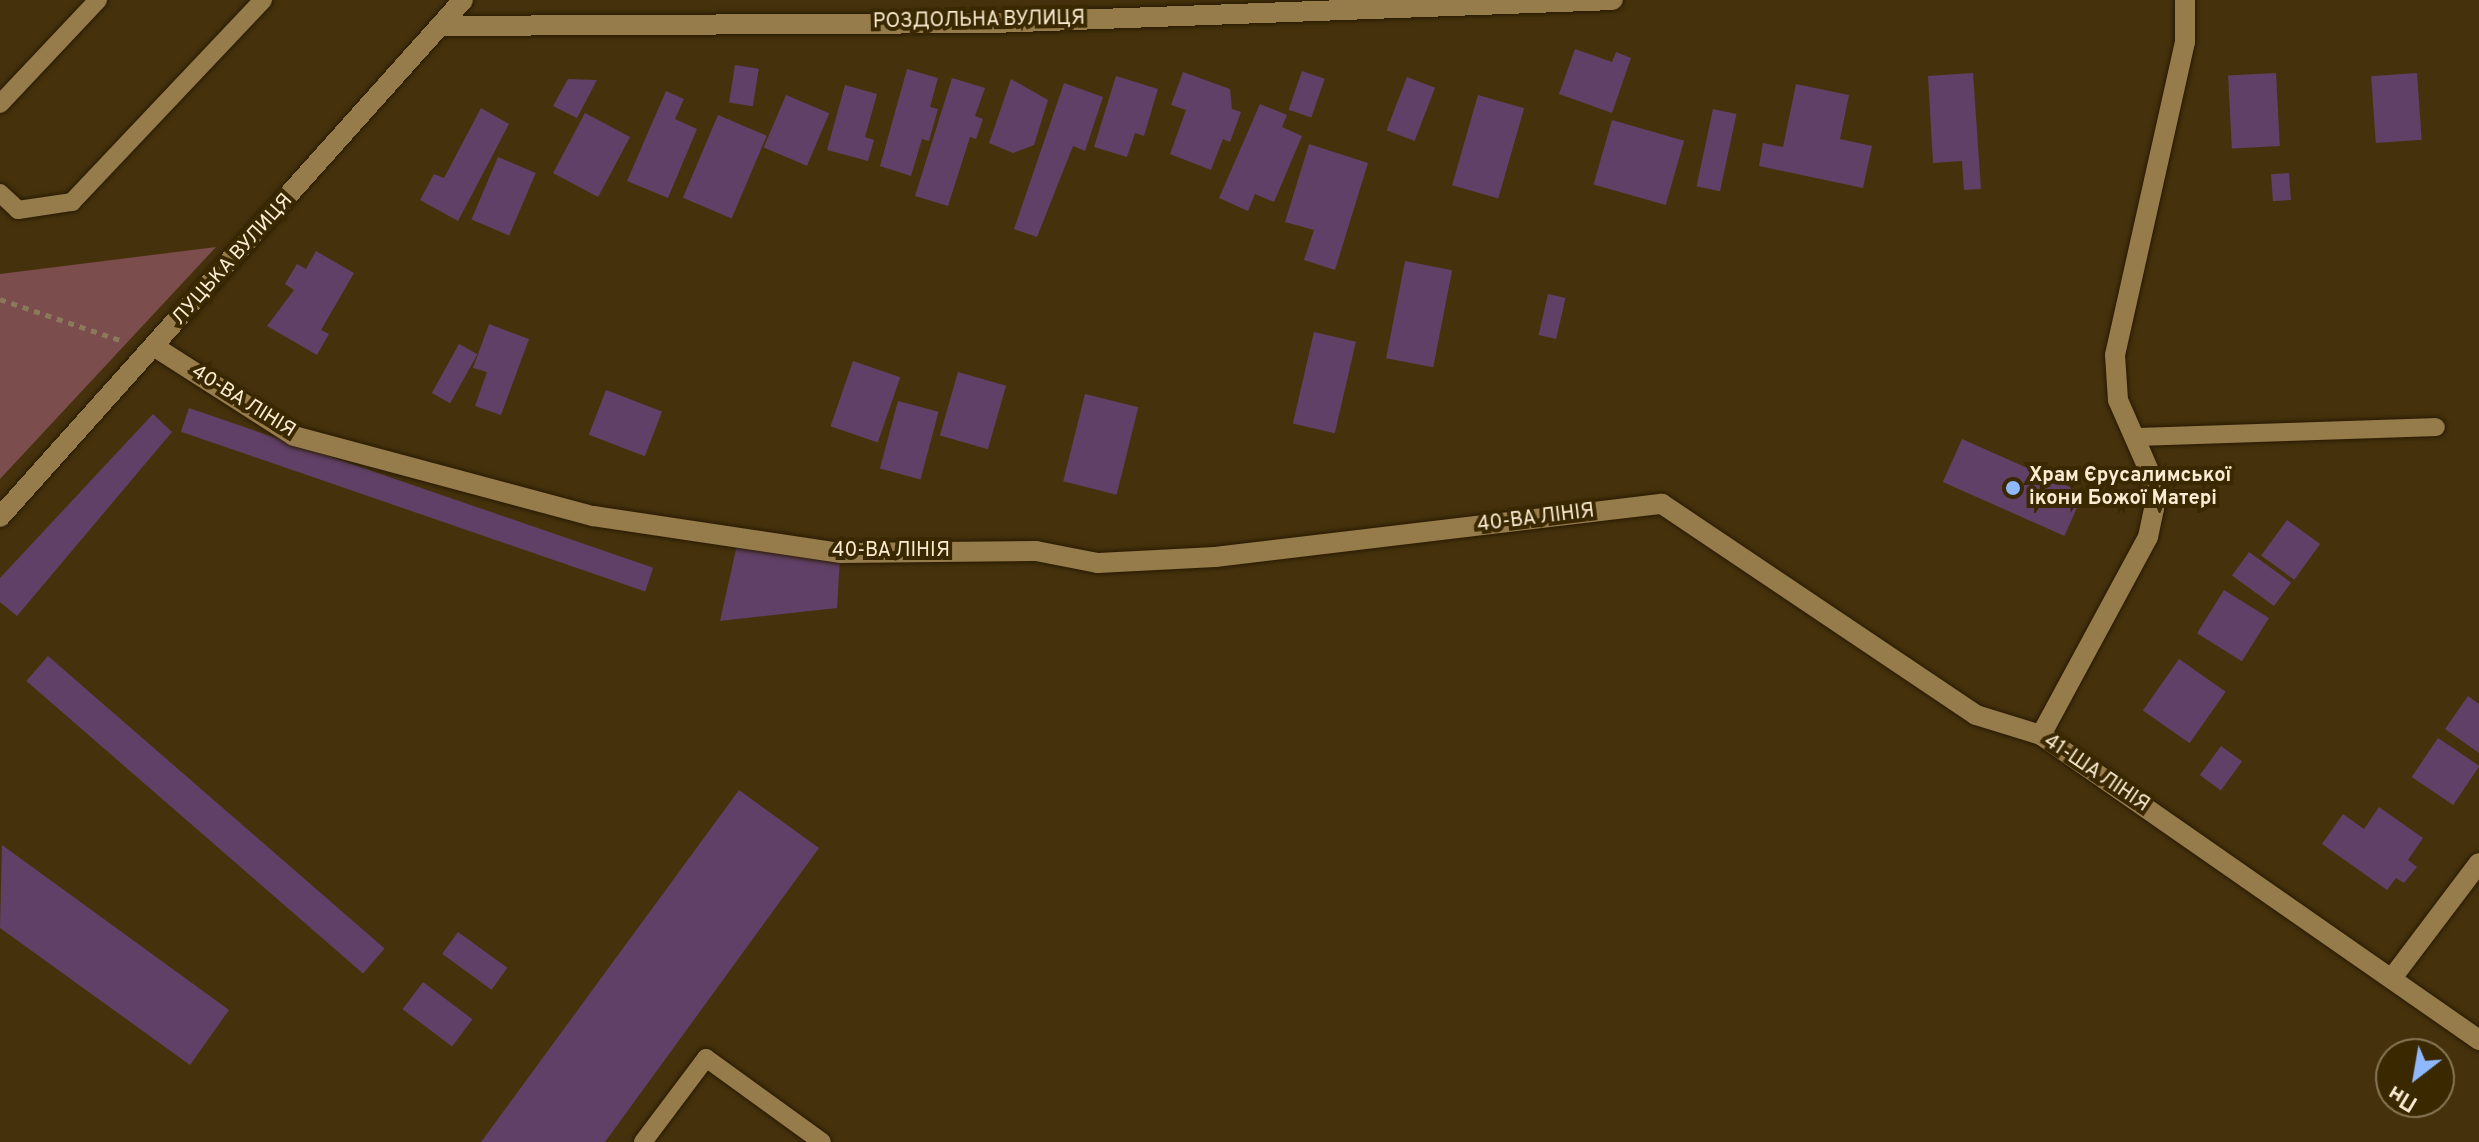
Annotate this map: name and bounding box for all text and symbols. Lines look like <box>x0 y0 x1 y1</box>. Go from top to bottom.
street label: РОЗДОЛЬНА ВУЛИЦЯ <box>872 7 1086 35</box>
street label: ЛУЦЬКА ВУЛИЦЯ <box>167 189 299 331</box>
street label: 40-ВА ЛІНІЯ <box>186 360 300 444</box>
place label: Храм Єрусалимської ікони Божої Матері <box>2029 464 2231 511</box>
marker: Храм Єрусалимської ікони Божої Матері <box>2004 479 2022 497</box>
street label: 40-ВА ЛІНІЯ <box>1476 500 1596 538</box>
street label: 40-ВА ЛІНІЯ <box>832 539 950 563</box>
street label: 41-ША ЛІНІЯ <box>2038 730 2154 818</box>
north arrow <box>2375 1038 2455 1118</box>
text: Пн <box>2384 1078 2423 1117</box>

